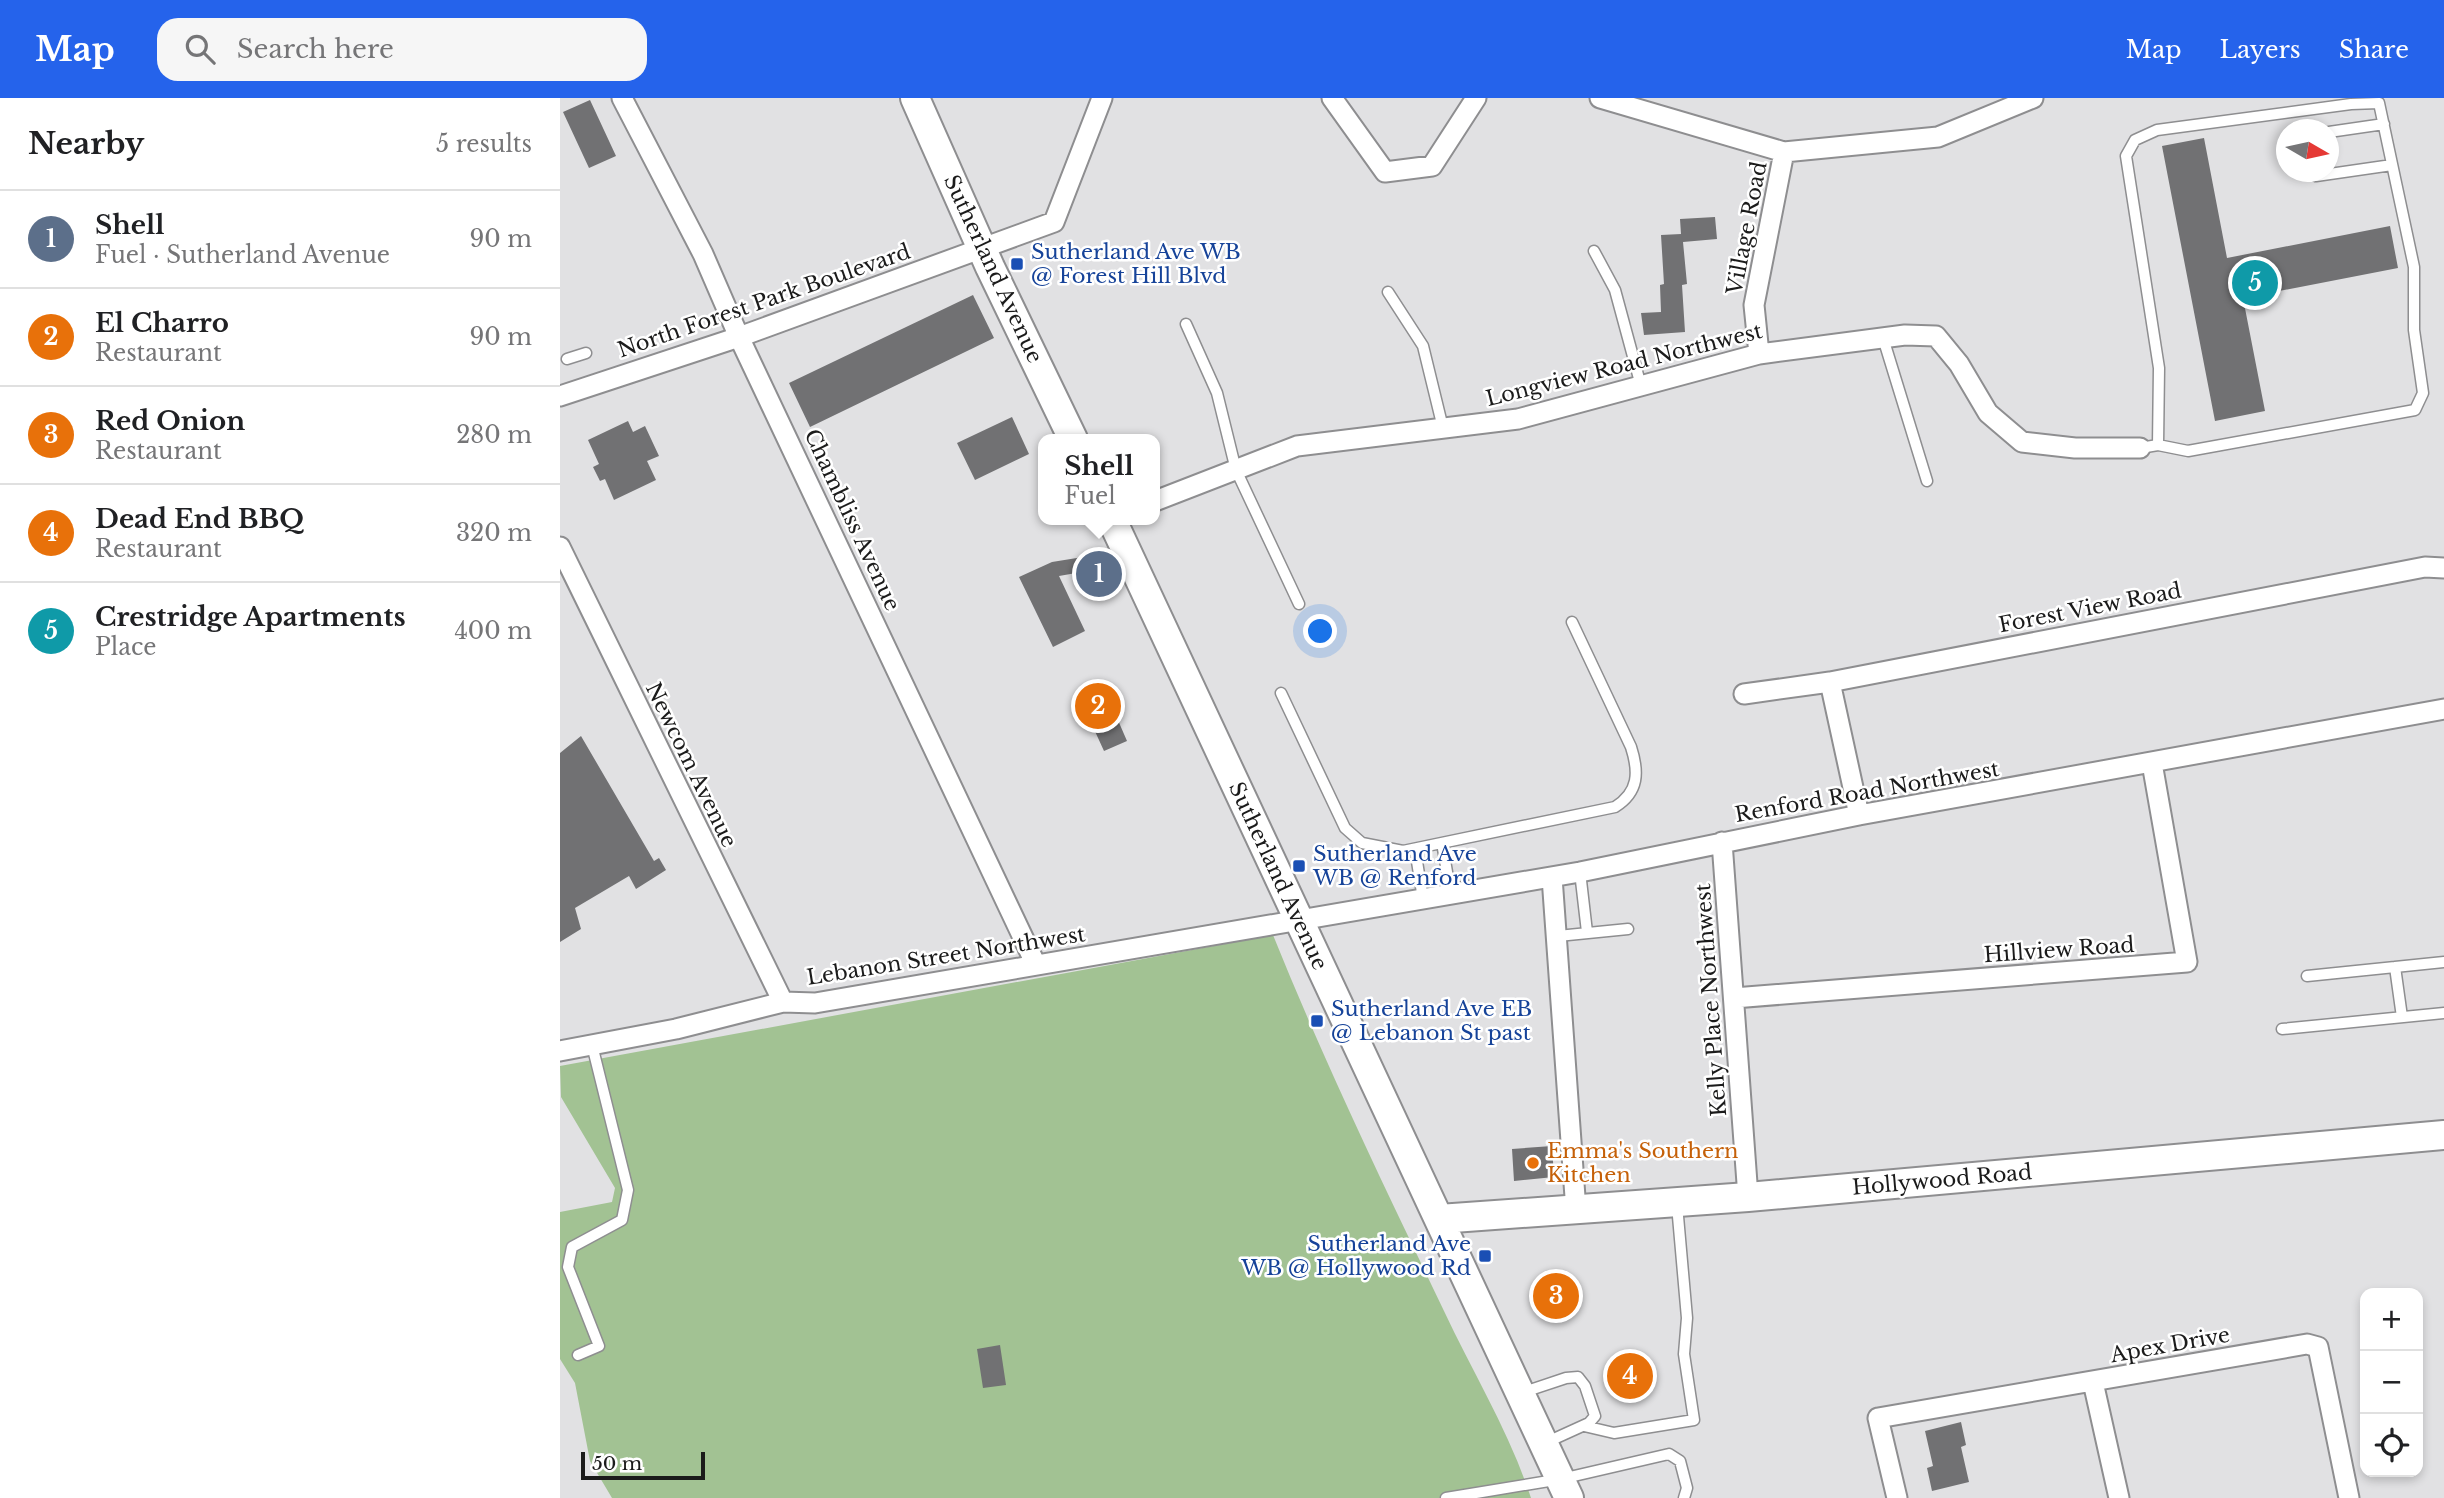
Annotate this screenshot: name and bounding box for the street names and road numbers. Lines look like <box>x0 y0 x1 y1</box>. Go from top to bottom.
street label: Village Road <box>1721 159 1773 298</box>
street label: Sutherland Avenue <box>938 171 1048 367</box>
street label: North Forest Park Boulevard <box>614 239 914 363</box>
street label: Longview Road Northwest <box>1483 318 1765 412</box>
street label: Chambliss Avenue <box>799 425 905 615</box>
street label: Forest View Road <box>1996 578 2184 638</box>
street label: Newcom Avenue <box>640 678 742 852</box>
street label: Renford Road Northwest <box>1733 756 2001 828</box>
street label: Sutherland Avenue <box>1223 778 1333 974</box>
street label: Kelly Place Northwest <box>1690 883 1732 1117</box>
street label: Lebanon Street Northwest <box>805 921 1087 991</box>
street label: Hillview Road <box>1983 932 2135 968</box>
street label: Hollywood Road <box>1851 1159 2033 1201</box>
street label: Apex Drive <box>2107 1322 2232 1368</box>

